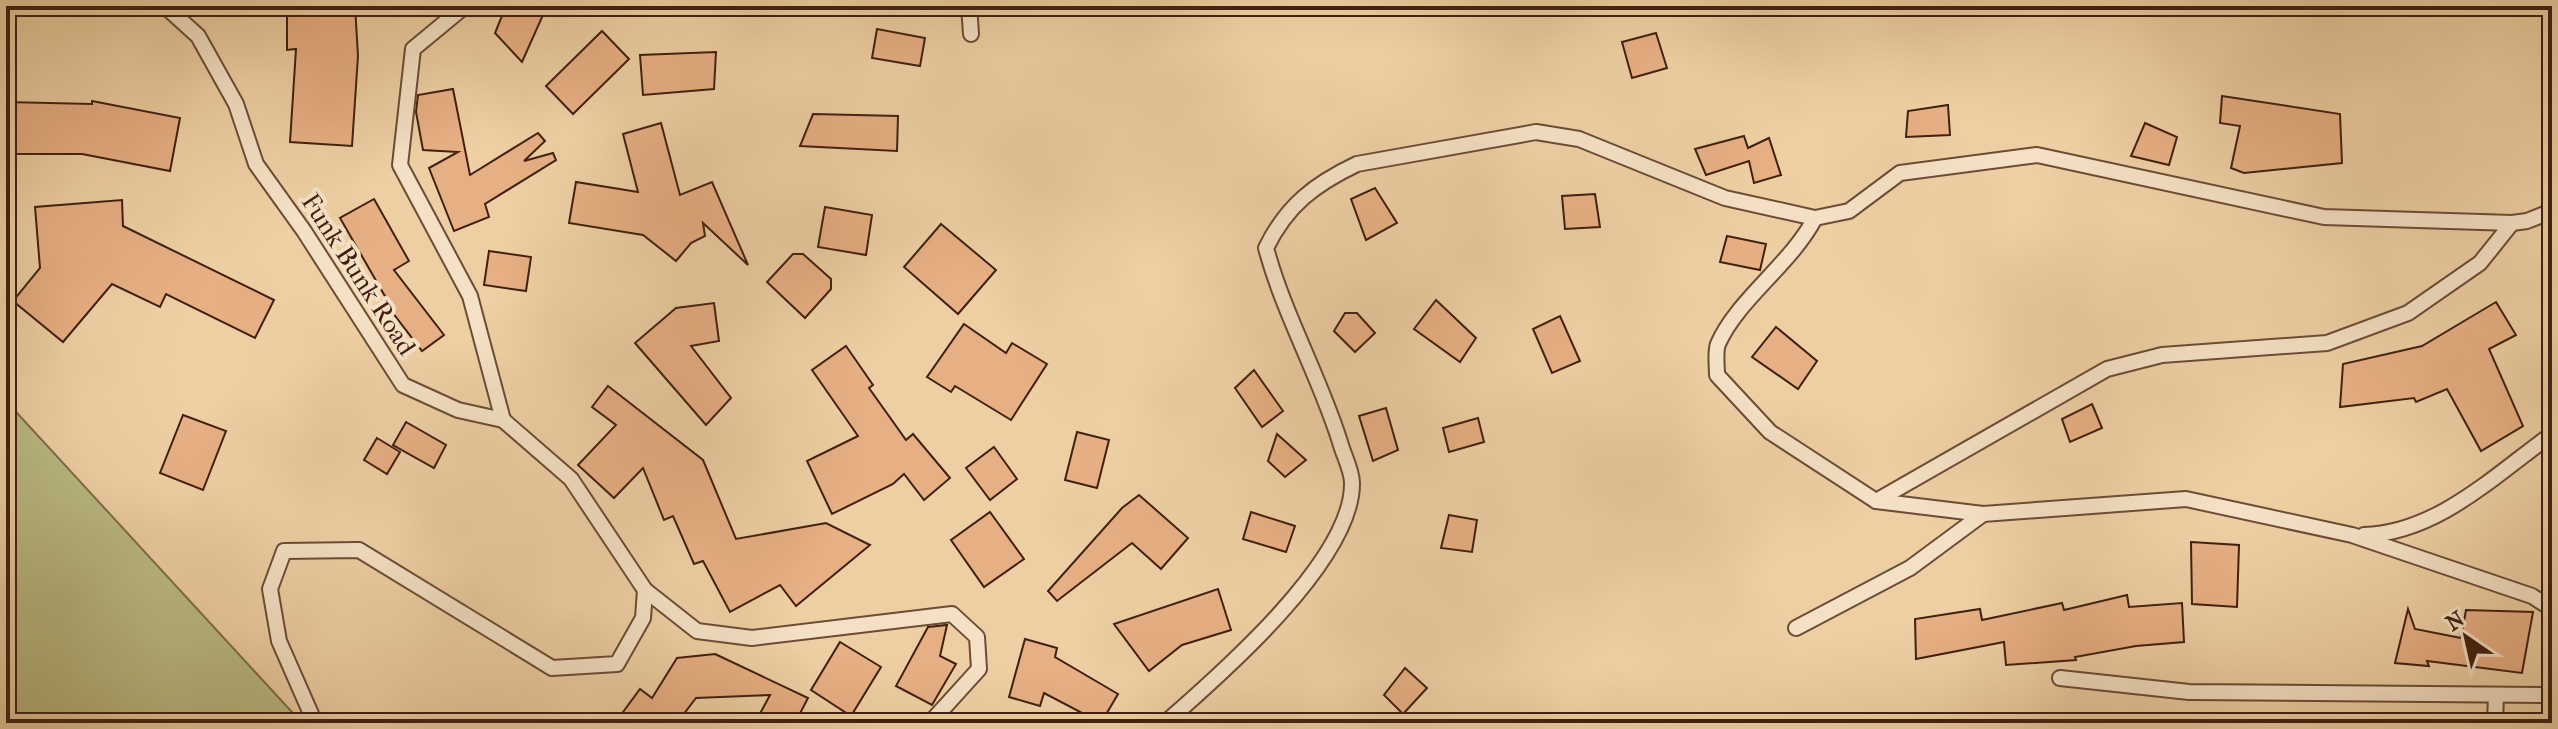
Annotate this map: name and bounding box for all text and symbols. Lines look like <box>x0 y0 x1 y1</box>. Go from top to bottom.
street label: Funk Bunk Road <box>295 188 423 362</box>
north arrow <box>2426 597 2506 677</box>
text: N <box>2441 606 2470 637</box>

